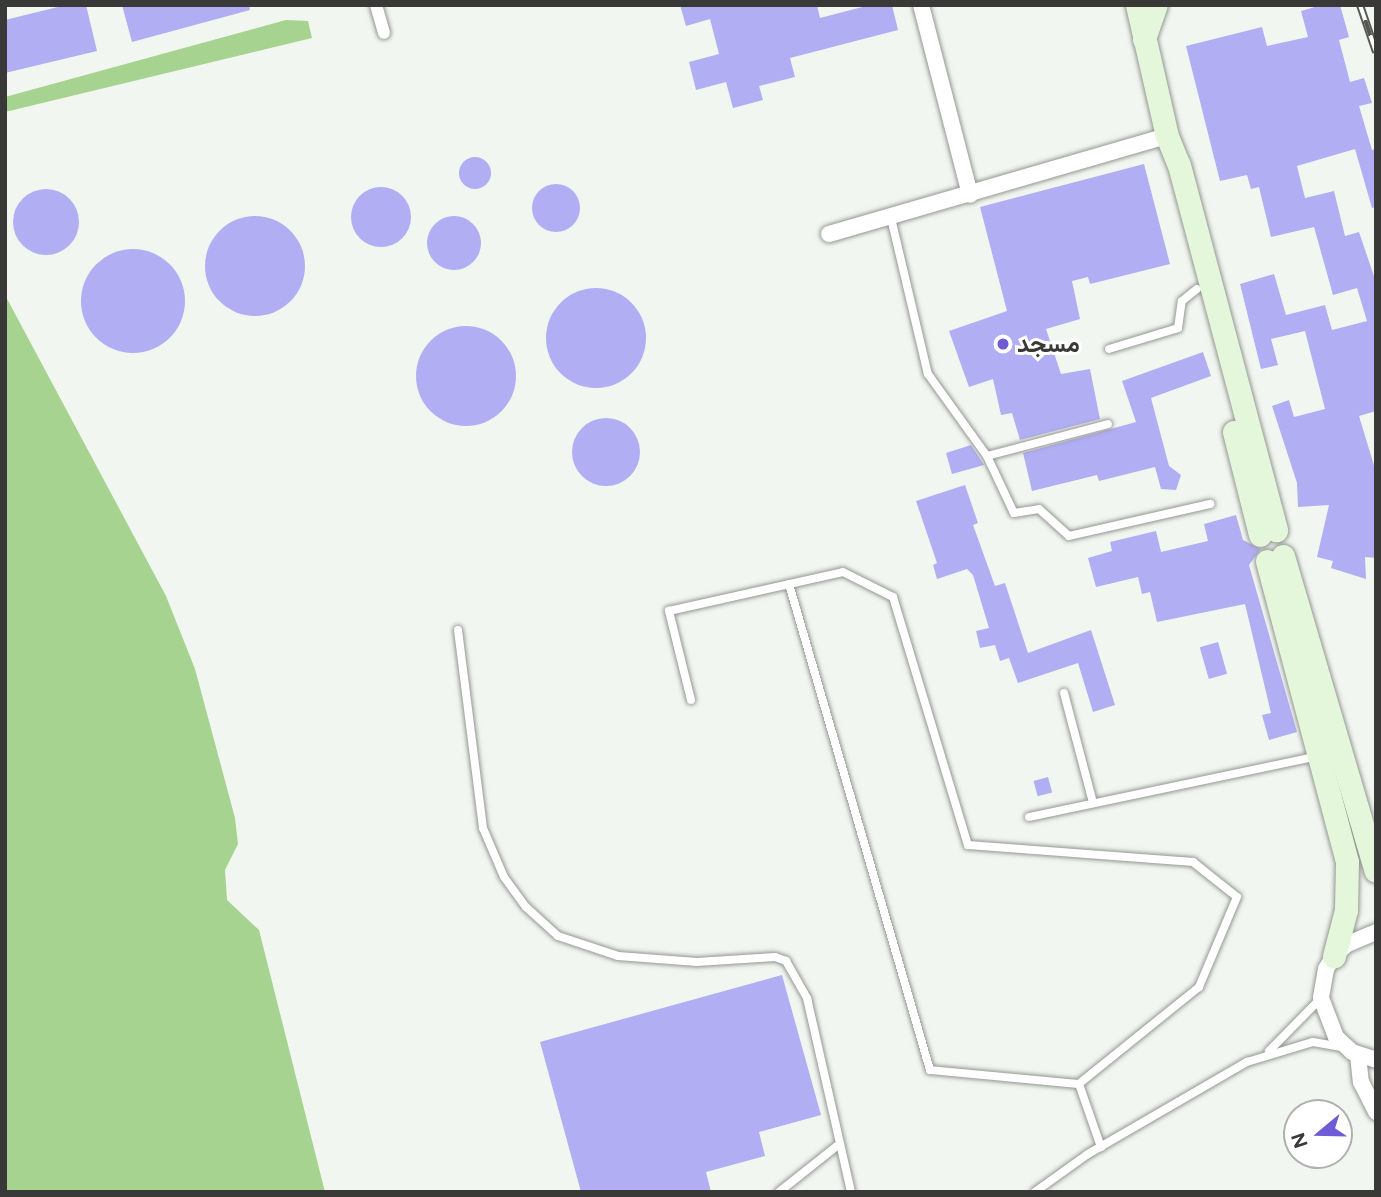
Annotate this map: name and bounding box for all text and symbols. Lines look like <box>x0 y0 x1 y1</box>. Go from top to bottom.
place label: مسجد <box>1017 330 1080 358</box>
marker: مسجد <box>995 336 1011 352</box>
north arrow <box>1283 1099 1353 1169</box>
text: N <box>1286 1130 1313 1151</box>

